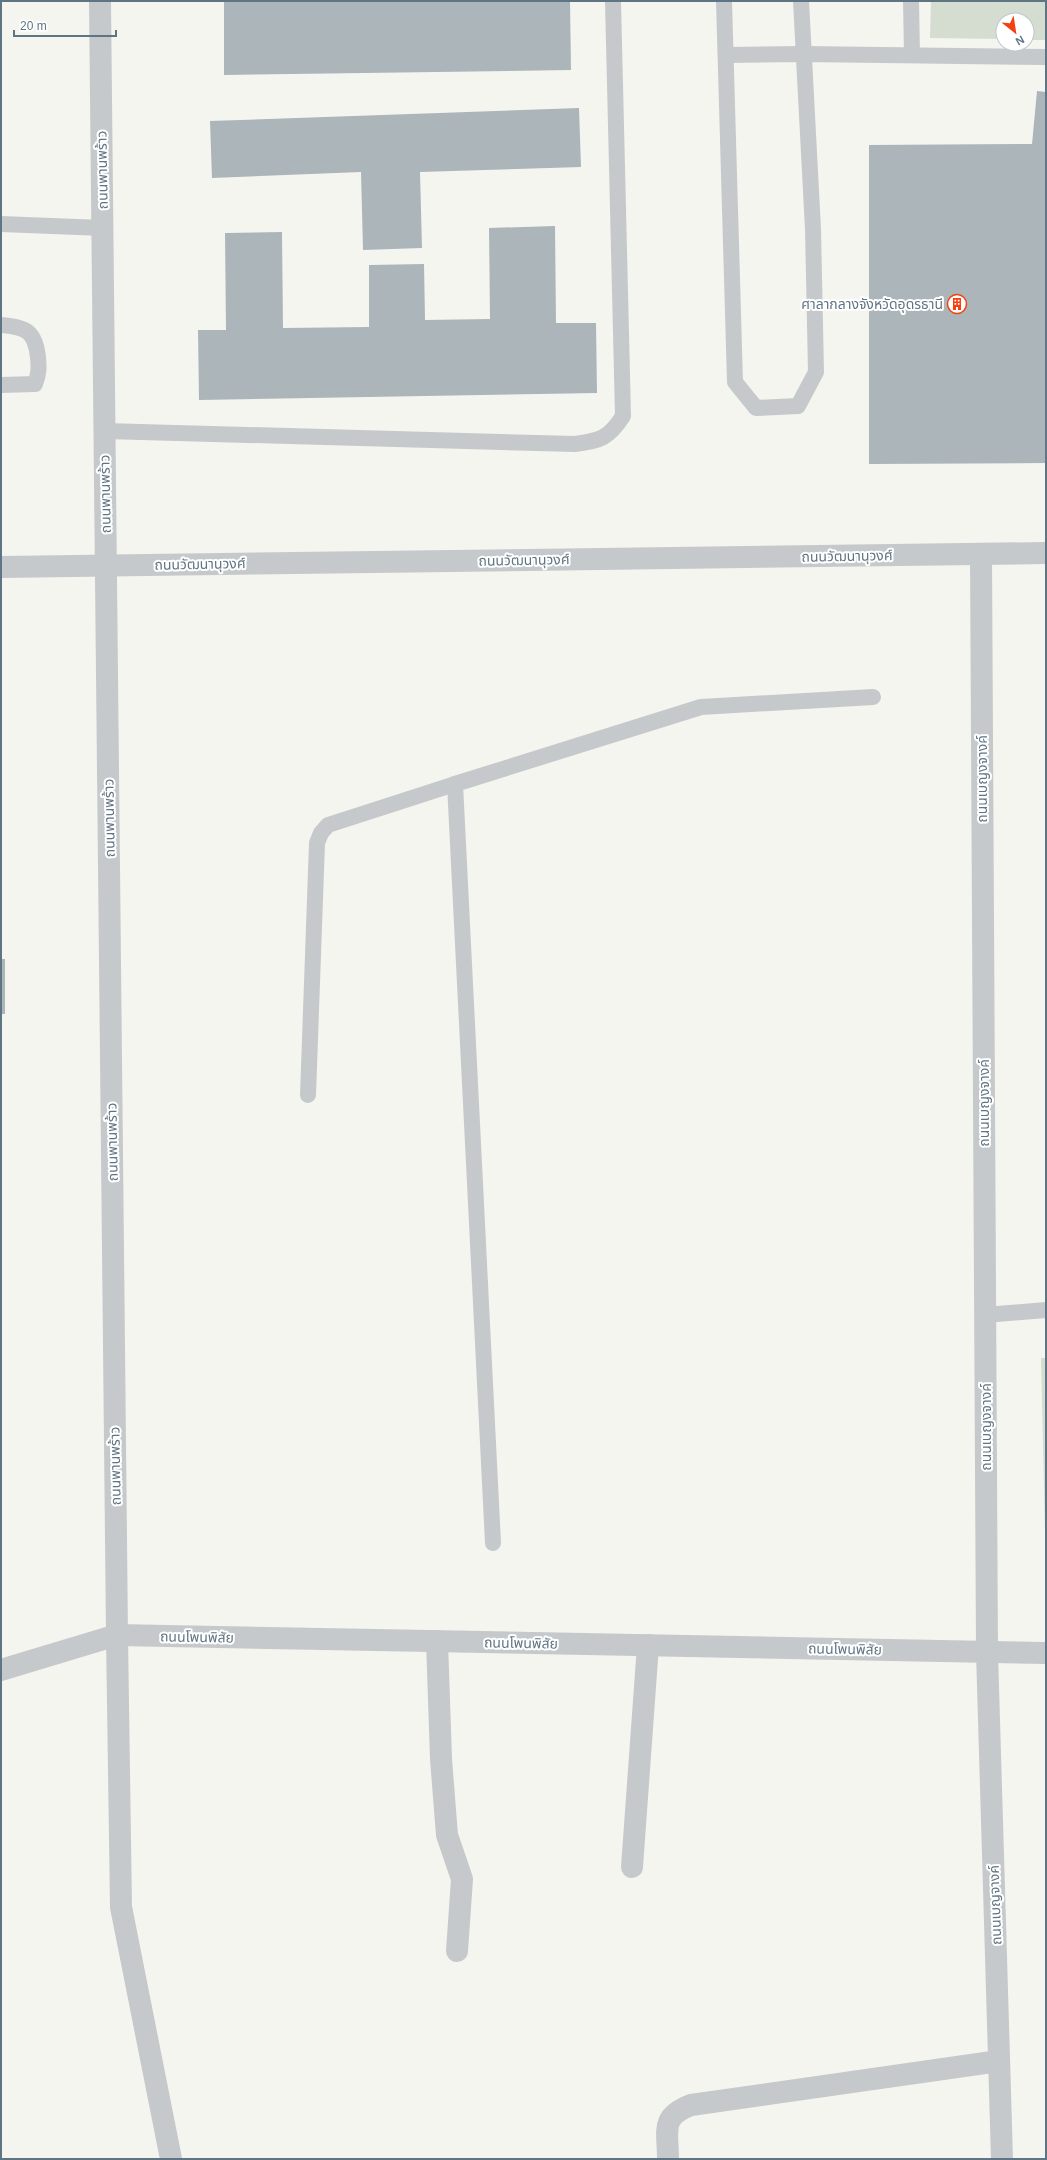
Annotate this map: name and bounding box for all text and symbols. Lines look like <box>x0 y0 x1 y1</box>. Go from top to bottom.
scale bar <box>14 12 116 38</box>
north arrow <box>995 12 1035 52</box>
text: 20 m <box>20 19 47 33</box>
text: N <box>1014 33 1026 48</box>
street label: ถนนพานพร้าว <box>93 130 111 210</box>
building icon: ศาลากลางจังหวัดอุดรธานี <box>946 293 968 315</box>
place label: ศาลากลางจังหวัดอุดรธานี <box>801 296 943 313</box>
street label: ถนนพานพร้าว <box>96 454 114 534</box>
street label: ถนนวัฒนานุวงศ์ <box>801 547 893 566</box>
street label: ถนนวัฒนานุวงศ์ <box>478 551 570 570</box>
street label: ถนนวัฒนานุวงศ์ <box>154 555 246 574</box>
street label: ถนนเบญงจางค์ <box>974 735 990 823</box>
street label: ถนนพานพร้าว <box>100 778 118 858</box>
street label: ถนนเบญงจางค์ <box>976 1059 992 1147</box>
street label: ถนนพานพร้าว <box>103 1102 121 1182</box>
street label: ถนนเบญงจางค์ <box>978 1383 994 1471</box>
street label: ถนนพานพร้าว <box>106 1426 124 1506</box>
street label: ถนนโพนพิสัย <box>160 1628 234 1646</box>
street label: ถนนโพนพิสัย <box>484 1634 558 1652</box>
street label: ถนนโพนพิสัย <box>808 1640 882 1658</box>
street label: ถนนเบญจางค์ <box>986 1865 1004 1945</box>

